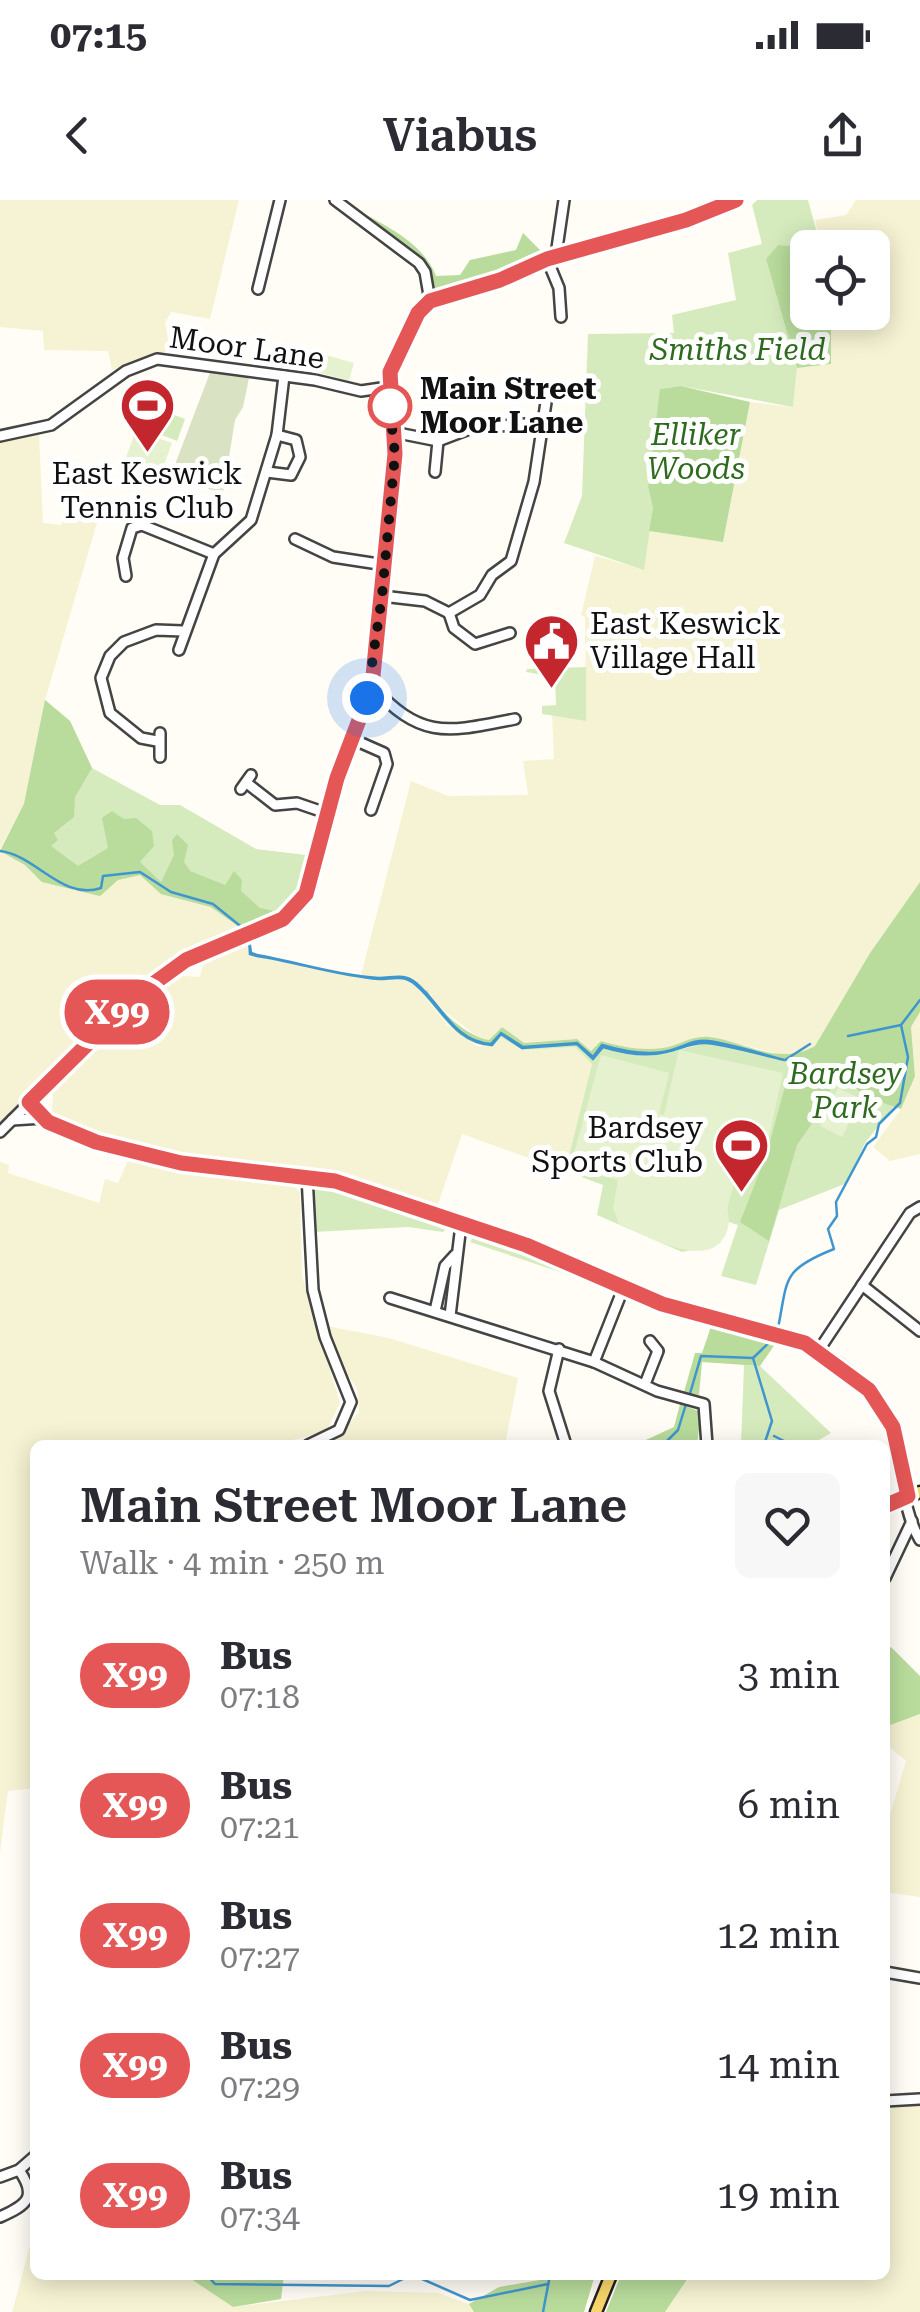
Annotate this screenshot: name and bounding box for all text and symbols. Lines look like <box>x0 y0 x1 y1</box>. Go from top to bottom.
text: 07:15 <box>50 13 147 57</box>
icon: back <box>50 108 105 163</box>
icon: share <box>815 108 870 163</box>
text: Viabus <box>383 109 537 162</box>
map controls <box>790 230 890 330</box>
button: locate <box>790 230 890 330</box>
street label: Moor Lane <box>167 319 327 376</box>
park label: Smiths Field <box>649 332 826 367</box>
place label: Main Street Moor Lane <box>420 371 596 440</box>
sports icon: East Keswick Tennis Club <box>117 376 177 455</box>
marker: Main Street Moor Lane <box>369 385 411 427</box>
park label: Elliker Woods <box>647 417 745 486</box>
place label: East Keswick Tennis Club <box>52 456 242 525</box>
place label: East Keswick Village Hall <box>590 606 781 675</box>
public building icon: East Keswick Village Hall <box>521 611 581 690</box>
your location <box>342 673 392 723</box>
line badge: X99 <box>59 980 174 1044</box>
text: X99 <box>85 992 149 1033</box>
park label: Bardsey Park <box>787 1056 902 1125</box>
place label: Bardsey Sports Club <box>532 1110 703 1179</box>
sports icon: Bardsey Sports Club <box>712 1115 772 1194</box>
button: heart <box>735 1473 840 1578</box>
text: Main Street Moor Lane <box>80 1478 627 1534</box>
text: Walk · 4 min · 250 m <box>80 1544 384 1582</box>
text: Bus <box>220 1634 292 1678</box>
text: 3 min <box>738 1653 840 1697</box>
text: X99 <box>103 1655 167 1696</box>
text: 07:18 <box>220 1678 300 1716</box>
text: Bus <box>220 1764 292 1808</box>
text: 6 min <box>738 1783 840 1827</box>
text: X99 <box>103 1785 167 1826</box>
text: 07:21 <box>220 1808 300 1846</box>
text: Bus <box>220 1894 292 1938</box>
text: 12 min <box>717 1913 840 1957</box>
text: X99 <box>103 1915 167 1956</box>
text: 07:27 <box>220 1938 300 1976</box>
text: Bus <box>220 2024 292 2068</box>
text: 14 min <box>717 2043 840 2087</box>
text: X99 <box>103 2045 167 2086</box>
text: 07:29 <box>220 2068 300 2106</box>
text: Bus <box>220 2154 292 2198</box>
text: 19 min <box>717 2173 840 2217</box>
text: X99 <box>103 2175 167 2216</box>
text: 07:34 <box>220 2198 300 2236</box>

